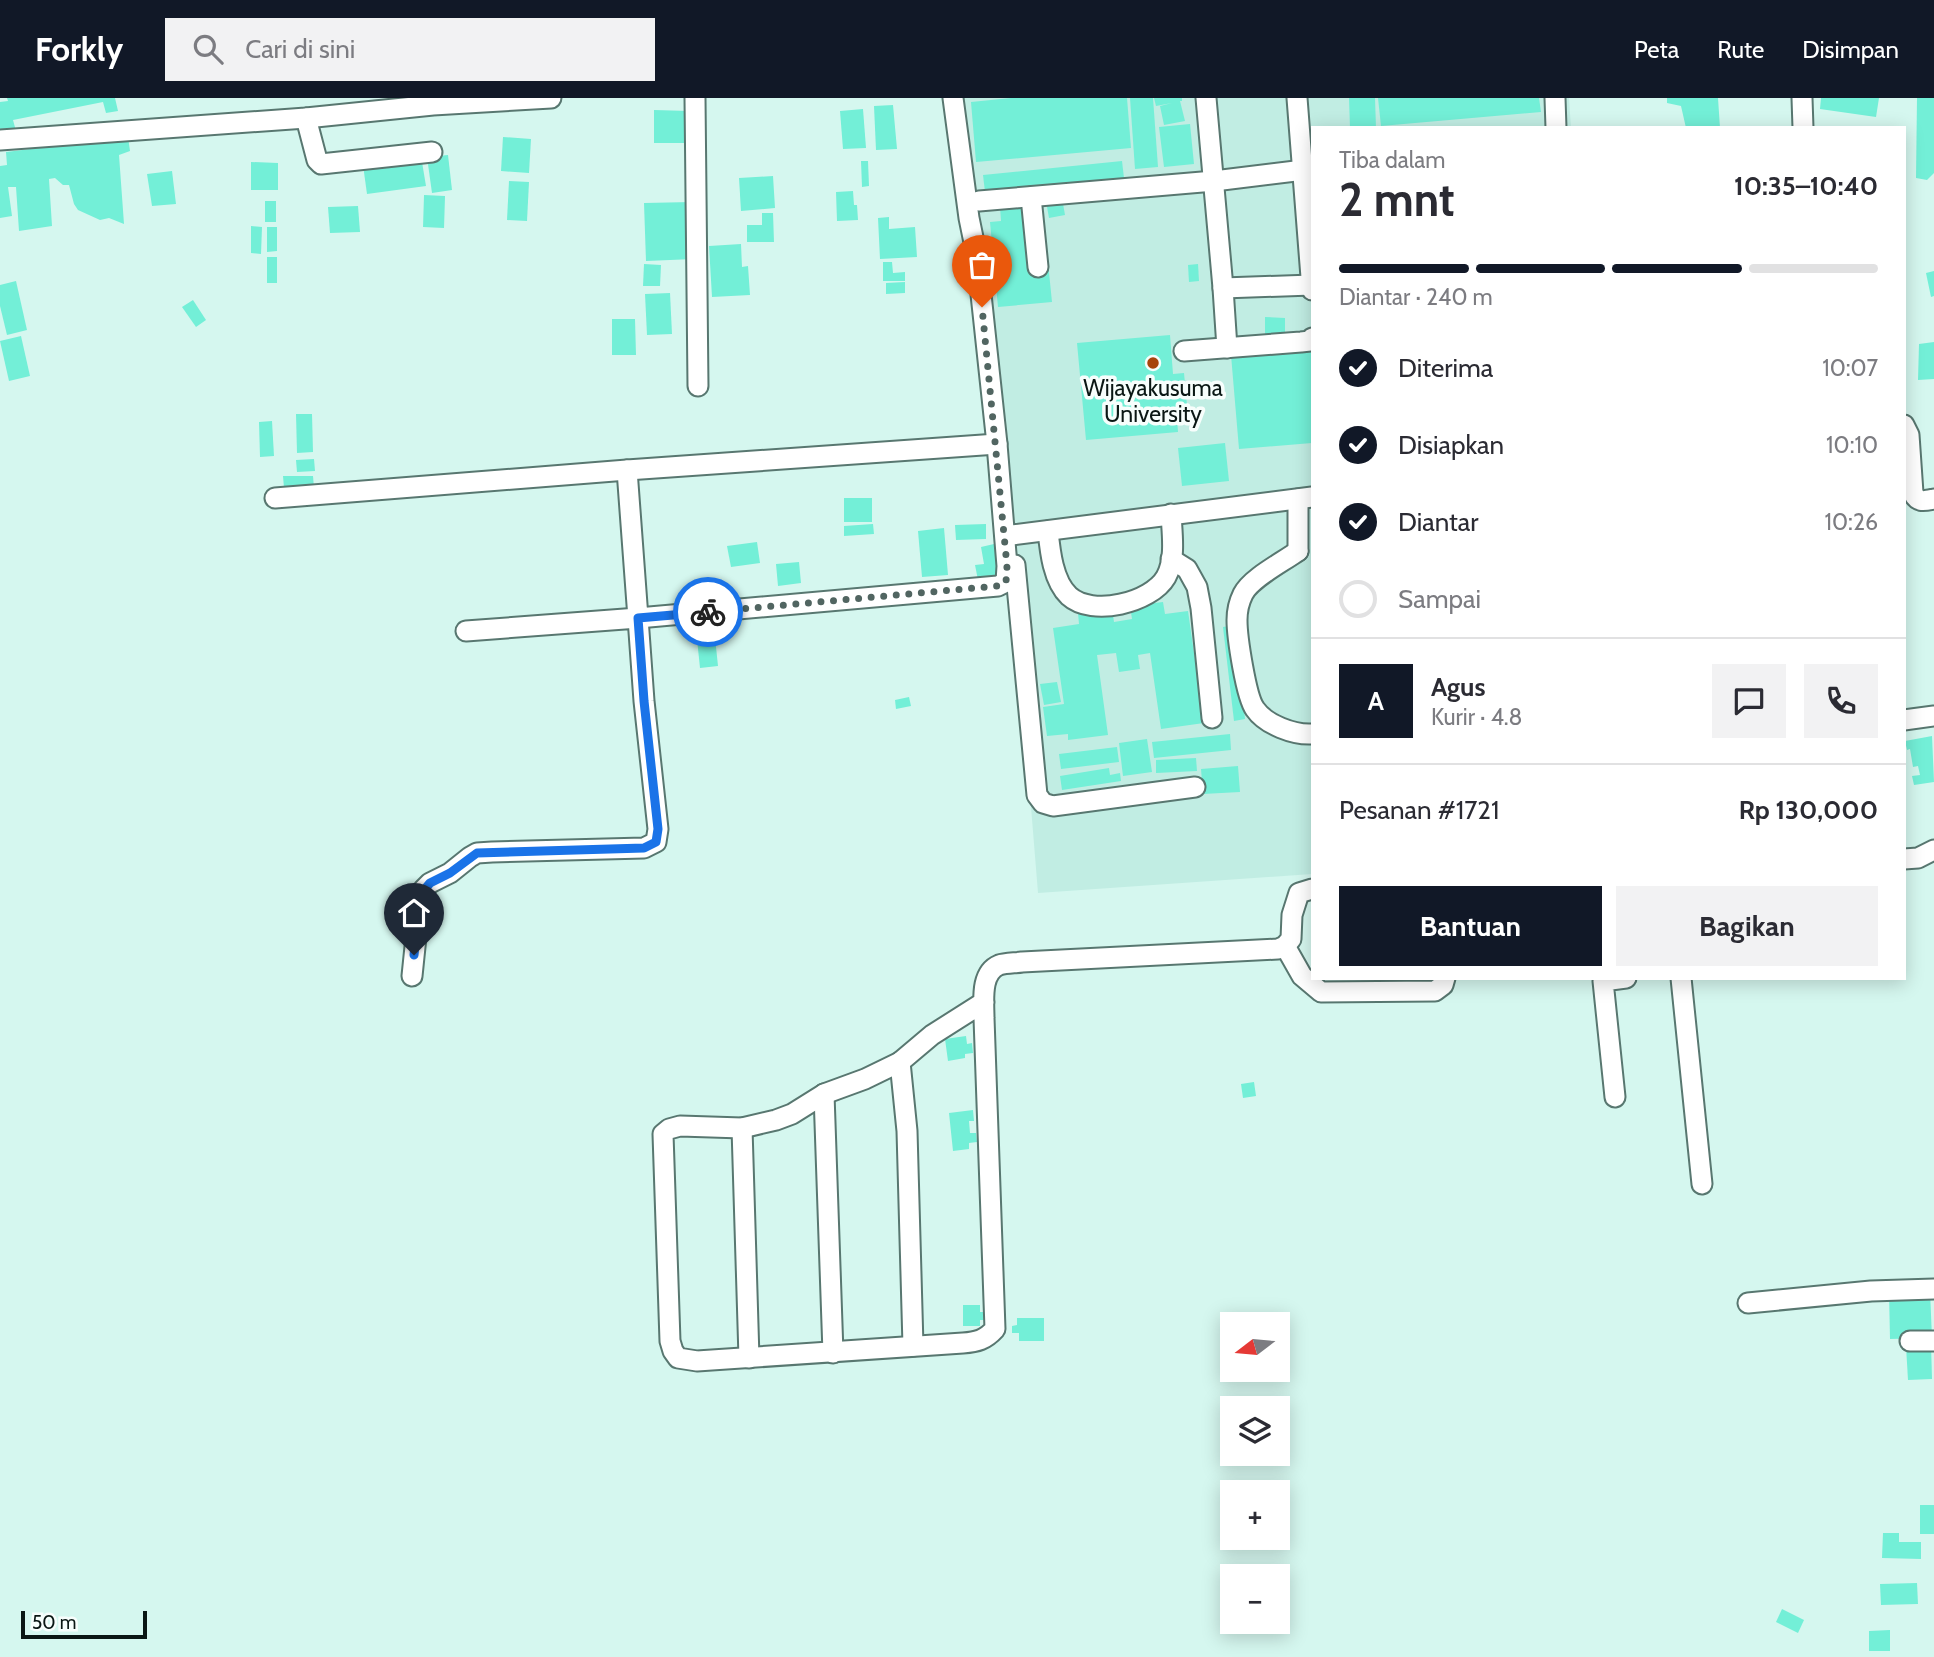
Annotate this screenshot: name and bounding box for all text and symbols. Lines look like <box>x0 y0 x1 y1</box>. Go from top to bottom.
search box <box>165 18 655 81</box>
text: Forkly <box>35 29 123 69</box>
icon: search <box>189 30 227 68</box>
text: Cari di sini <box>245 33 355 65</box>
text: Peta <box>1634 35 1679 64</box>
text: Rute <box>1717 35 1764 64</box>
text: Disimpan <box>1802 35 1899 64</box>
text: Tiba dalam <box>1339 146 1445 174</box>
text: 10:35–10:40 <box>1734 170 1878 202</box>
text: 2 mnt <box>1339 172 1455 228</box>
pin <box>952 235 1012 307</box>
icon: bag <box>963 246 1001 284</box>
text: Diantar · 240 m <box>1339 283 1493 311</box>
icon: check <box>1339 349 1377 387</box>
text: Diterima <box>1398 352 1493 384</box>
text: 10:07 <box>1822 354 1878 382</box>
marker: Wijayakusuma University <box>1145 355 1161 371</box>
place label: Wijayakusuma University <box>1083 374 1223 428</box>
icon: check <box>1339 426 1377 464</box>
text: Disiapkan <box>1398 429 1504 461</box>
text: 10:10 <box>1826 431 1878 459</box>
icon: check <box>1339 503 1377 541</box>
text: Diantar <box>1398 506 1479 538</box>
text: 10:26 <box>1825 508 1878 536</box>
courier <box>673 577 743 647</box>
text: Sampai <box>1398 583 1481 615</box>
icon: bike <box>689 593 727 631</box>
button: chat <box>1712 664 1786 738</box>
button: phone <box>1804 664 1878 738</box>
text: Agus <box>1431 671 1485 703</box>
text: A <box>1368 685 1384 717</box>
text: Kurir · 4.8 <box>1431 703 1522 731</box>
text: Pesanan #1721 <box>1339 794 1499 826</box>
text: Rp 130,000 <box>1739 794 1878 826</box>
pin <box>384 883 444 955</box>
button: Bantuan <box>1339 886 1602 966</box>
button: Bagikan <box>1616 886 1878 966</box>
icon: home <box>395 894 433 932</box>
north arrow <box>1220 1312 1290 1382</box>
map controls <box>1220 1312 1290 1634</box>
button: layers <box>1220 1396 1290 1466</box>
button: + <box>1220 1480 1290 1550</box>
button: − <box>1220 1564 1290 1634</box>
scale bar <box>21 1608 147 1640</box>
text: 50 m <box>32 1611 76 1634</box>

